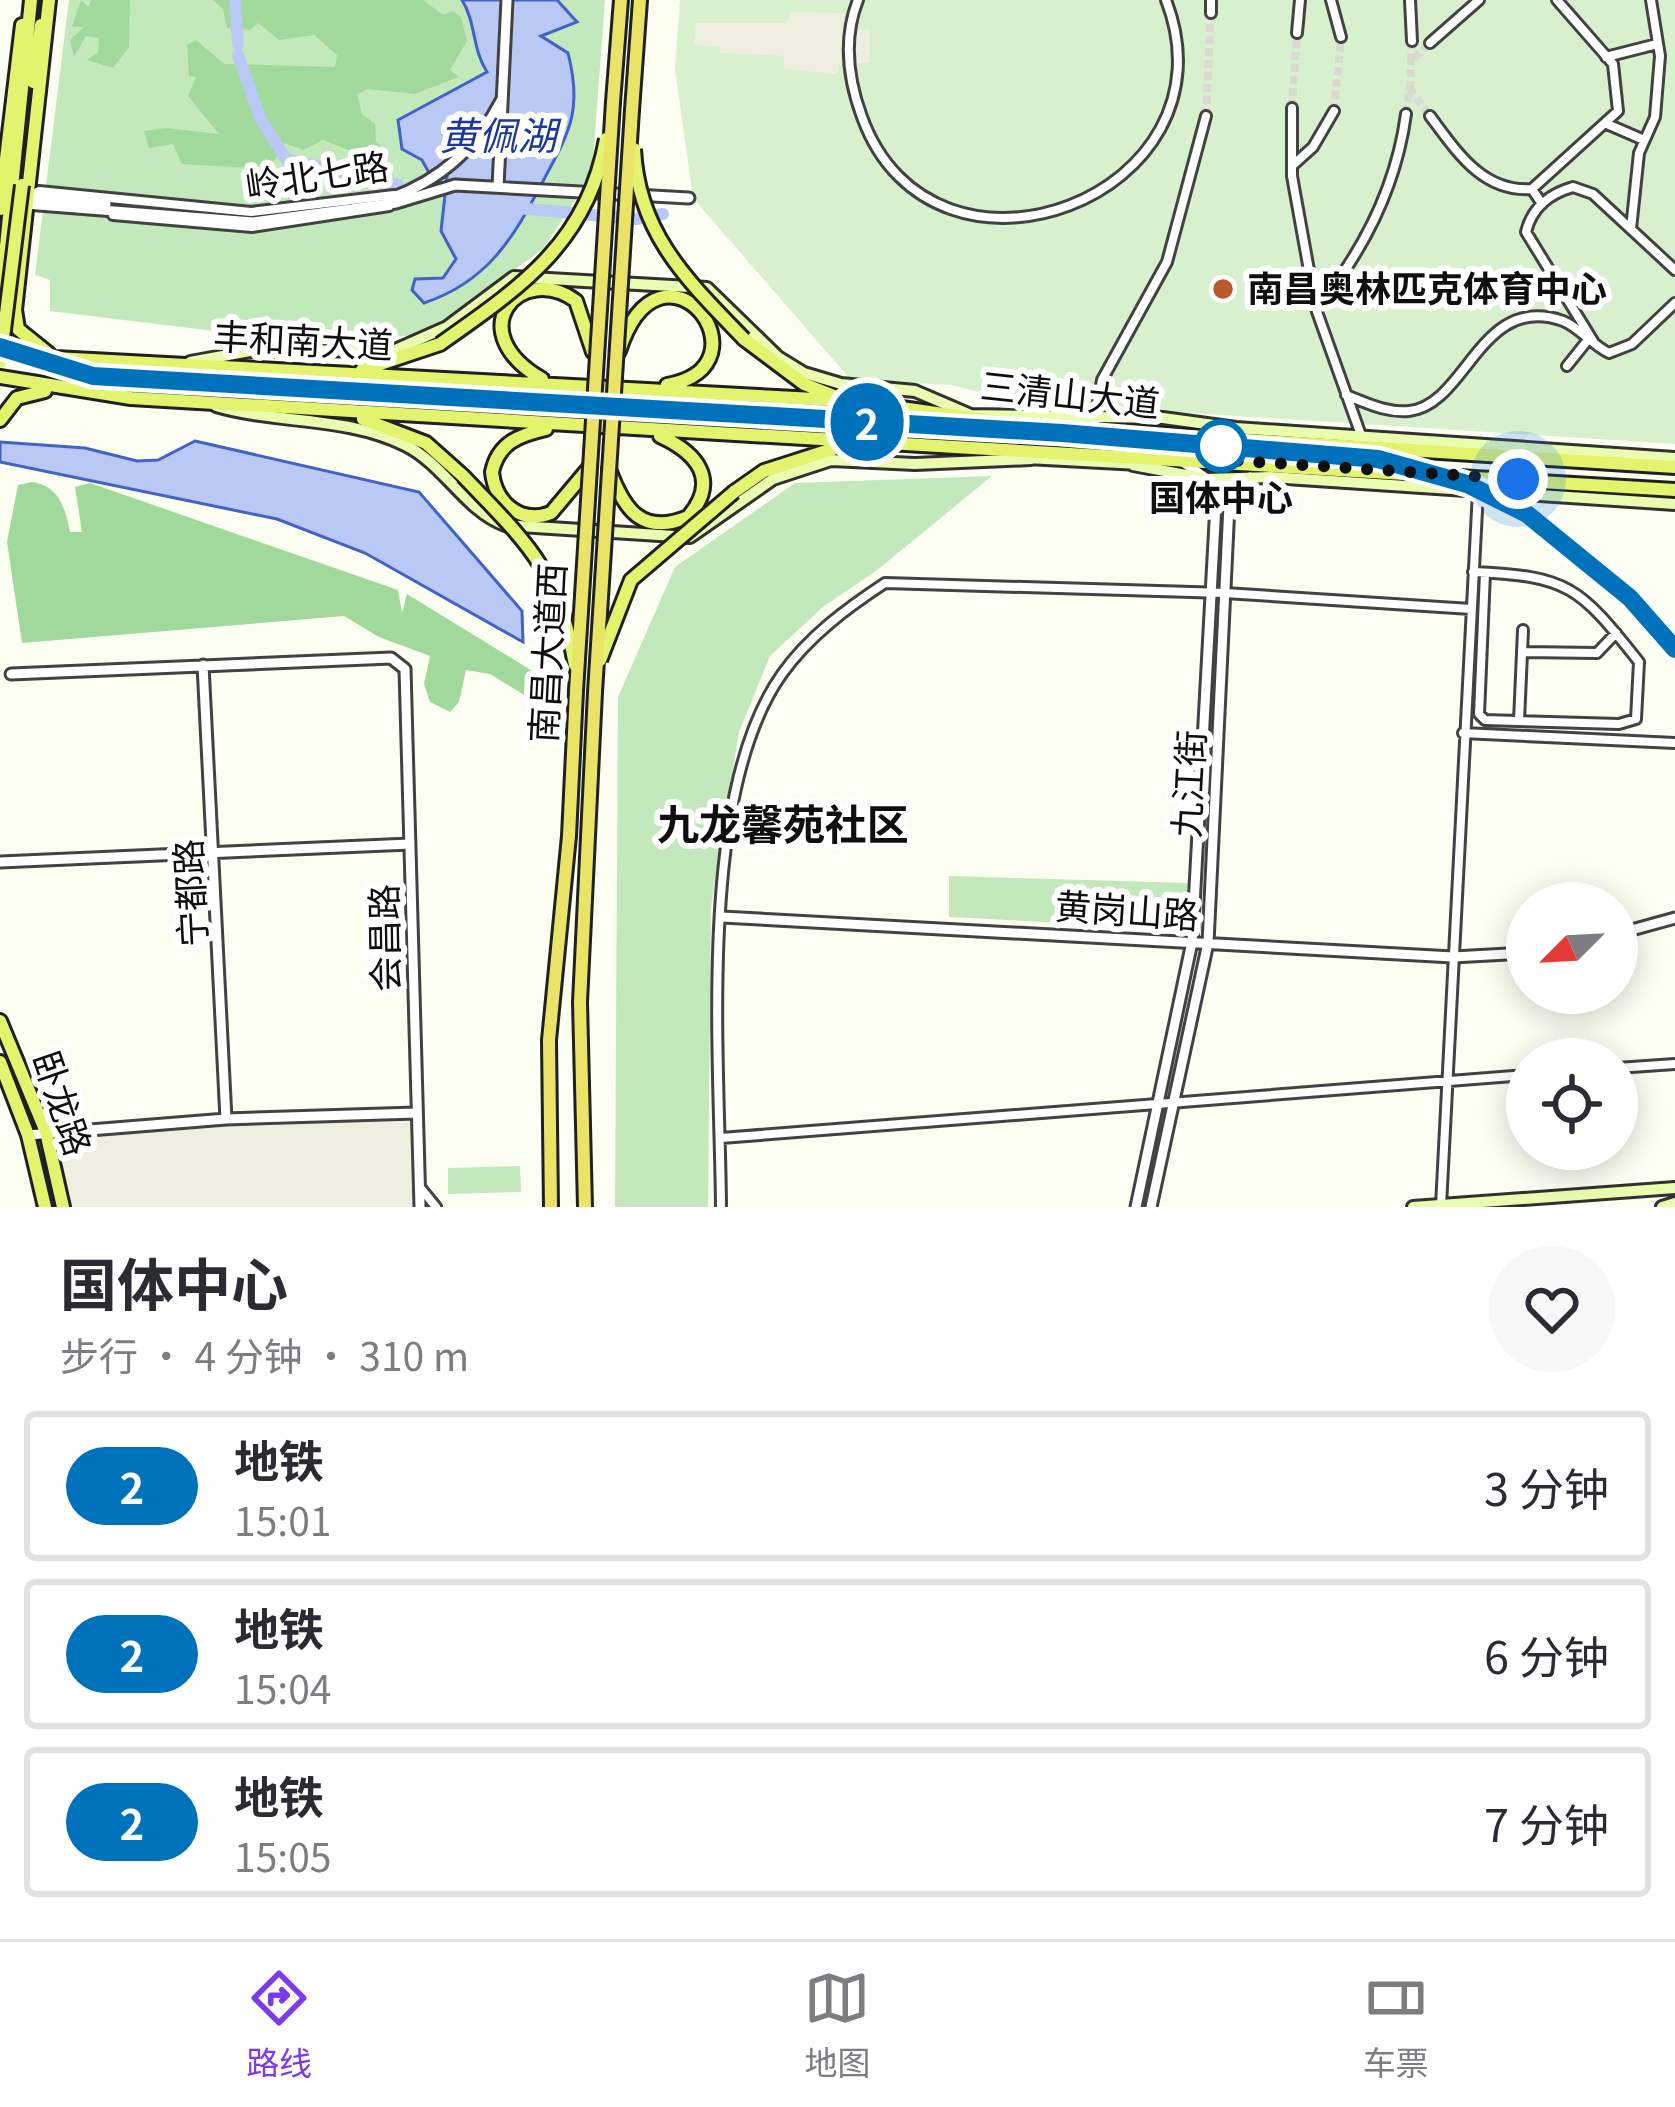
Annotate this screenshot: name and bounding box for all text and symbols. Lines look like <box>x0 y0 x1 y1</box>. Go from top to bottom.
water label: 黄佩湖 <box>439 105 562 161</box>
street label: 岭北七路 <box>242 137 392 209</box>
place label: 南昌奥林匹克体育中心 <box>1247 260 1607 312</box>
marker: 南昌奥林匹克体育中心 <box>1210 276 1236 302</box>
street label: 丰和南大道 <box>212 307 394 369</box>
street label: 三清山大道 <box>978 357 1163 427</box>
line badge: 2 <box>828 383 906 461</box>
text: 2 <box>855 391 879 452</box>
marker: 国体中心 <box>1196 421 1246 471</box>
your location <box>1488 449 1548 509</box>
place label: 国体中心 <box>1149 469 1293 521</box>
street label: 南昌大道西 <box>514 562 576 744</box>
street label: 九江街 <box>1157 729 1215 839</box>
district label: 九龙馨苑社区 <box>657 791 909 852</box>
street label: 宁都路 <box>159 838 217 948</box>
street label: 黄岗山路 <box>1054 877 1201 939</box>
north arrow <box>1506 882 1638 1014</box>
map controls <box>1506 882 1638 1170</box>
street label: 会昌路 <box>355 884 409 993</box>
button: locate <box>1506 1038 1638 1170</box>
street label: 卧龙路 <box>23 1042 107 1162</box>
text: 国体中心 <box>60 1240 288 1322</box>
button: heart <box>1489 1246 1615 1372</box>
text: 步行 · 4 分钟 · 310 m <box>60 1326 469 1382</box>
text: 地铁 <box>234 1426 324 1491</box>
text: 3 分钟 <box>1484 1454 1609 1519</box>
text: 2 <box>120 1455 144 1516</box>
text: 15:01 <box>234 1491 331 1547</box>
text: 地铁 <box>234 1594 324 1659</box>
text: 6 分钟 <box>1484 1622 1609 1687</box>
text: 2 <box>120 1623 144 1684</box>
text: 15:04 <box>234 1659 331 1715</box>
text: 地铁 <box>234 1762 324 1827</box>
text: 7 分钟 <box>1484 1790 1609 1855</box>
text: 2 <box>120 1791 144 1852</box>
text: 15:05 <box>234 1827 331 1883</box>
tab: 路线 <box>246 1965 312 2085</box>
tab: 地图 <box>804 1965 870 2085</box>
tab: 车票 <box>1363 1965 1429 2085</box>

